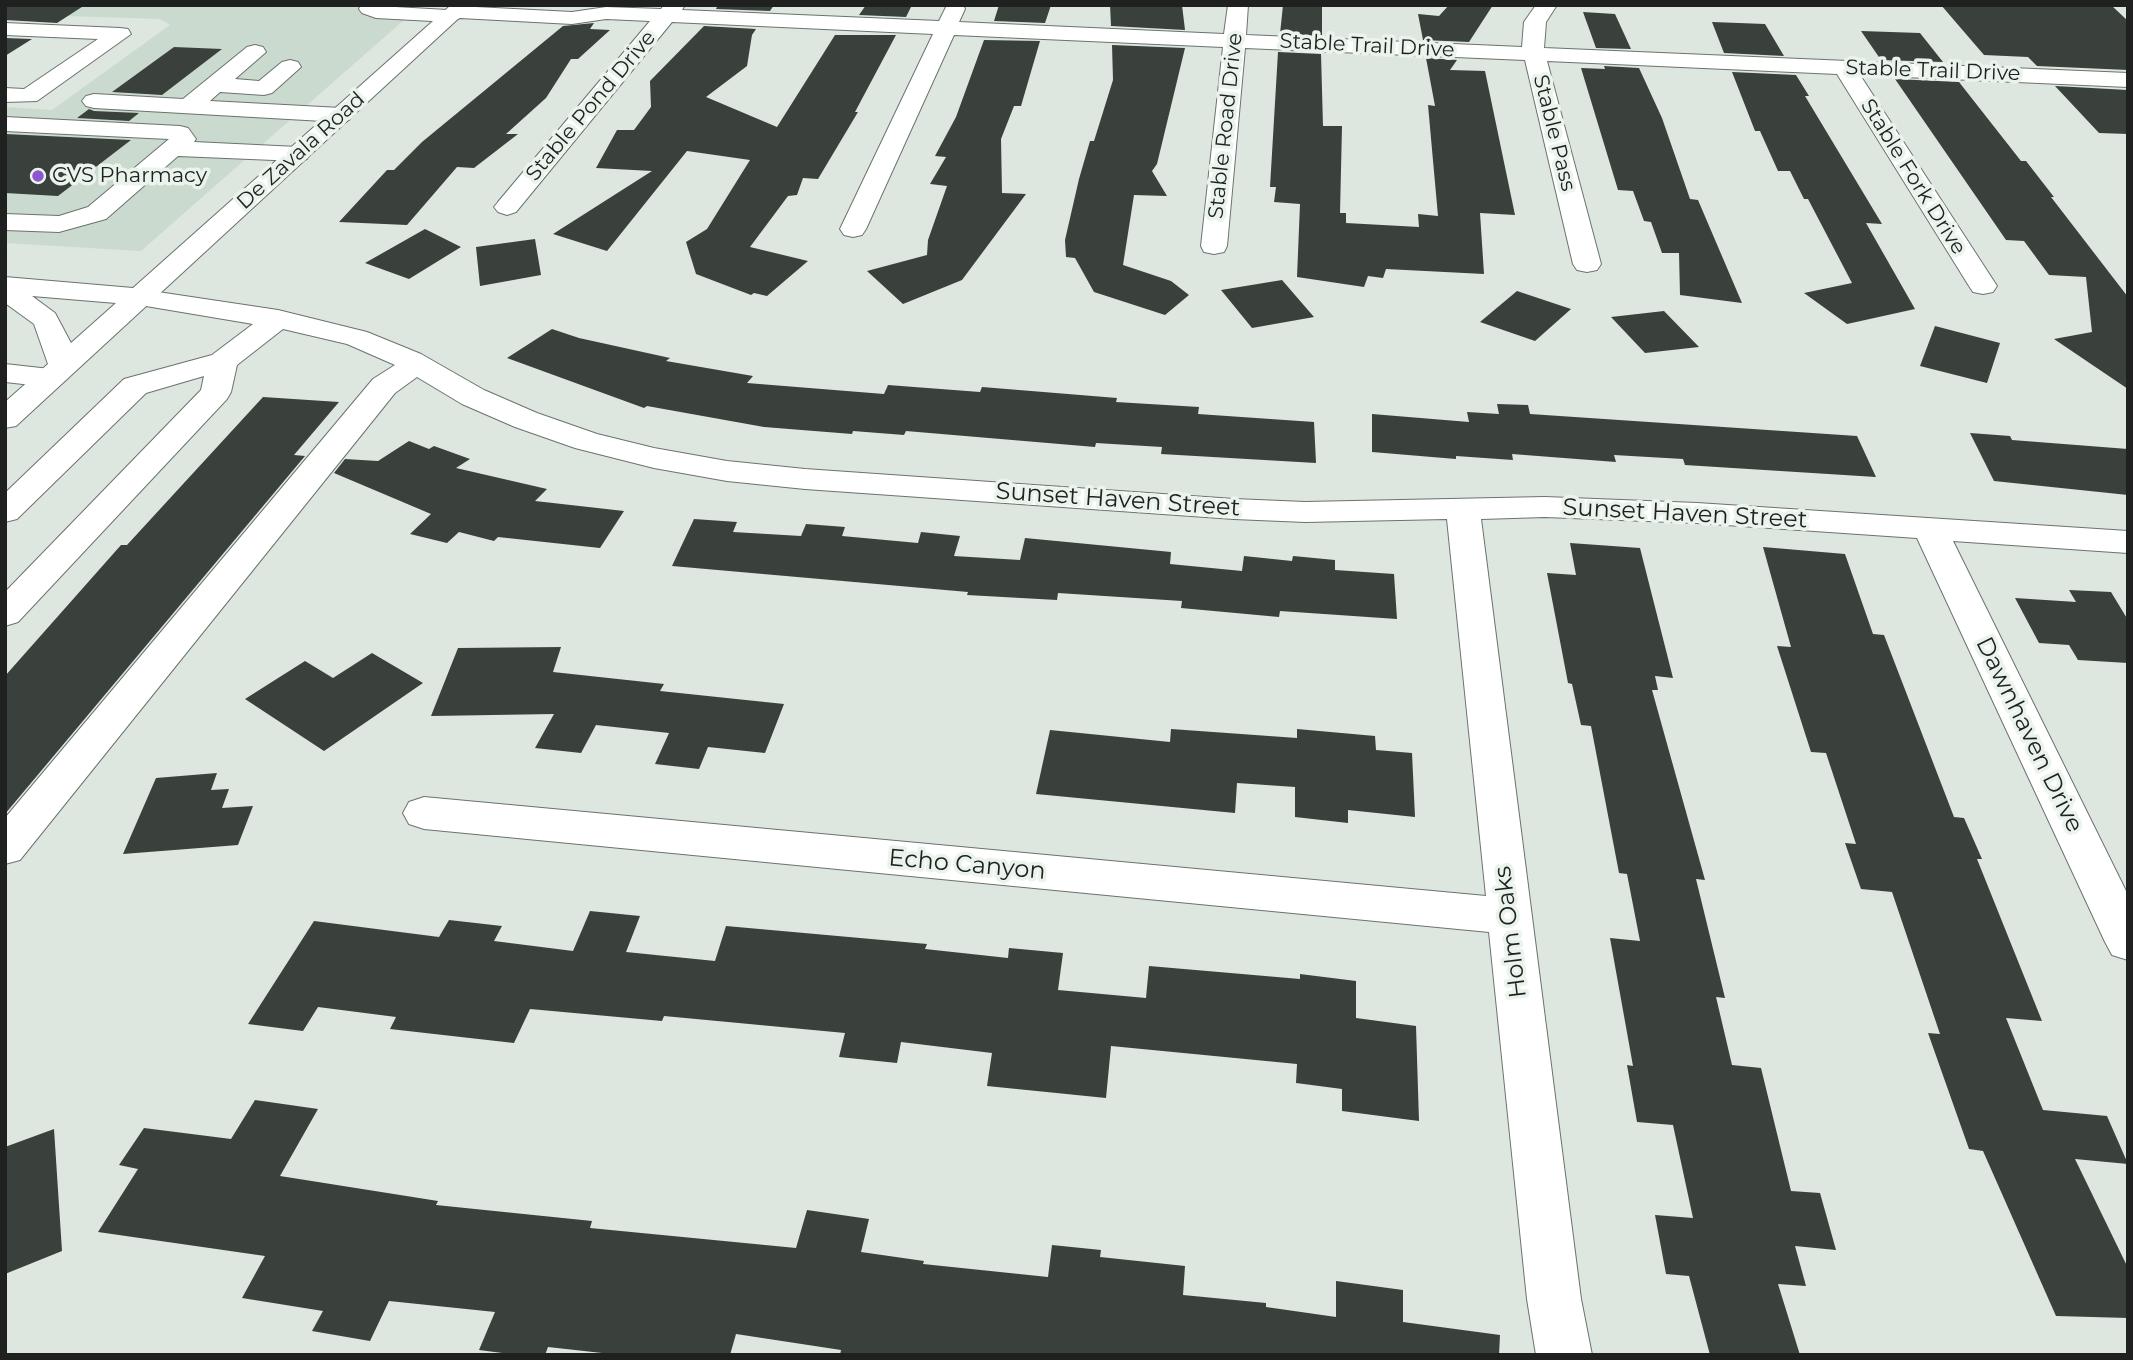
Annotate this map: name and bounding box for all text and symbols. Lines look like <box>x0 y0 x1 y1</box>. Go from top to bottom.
street label: Stable Pond Drive <box>521 26 661 186</box>
street label: Stable Trail Drive <box>1279 29 1455 63</box>
street label: Stable Road Drive <box>1204 32 1248 220</box>
street label: Stable Trail Drive <box>1845 55 2021 87</box>
street label: Stable Pass <box>1527 72 1581 194</box>
street label: De Zavala Road <box>232 87 370 215</box>
street label: Stable Fork Drive <box>1855 94 1971 260</box>
place label: CVS Pharmacy <box>52 163 207 189</box>
marker: CVS Pharmacy <box>30 168 46 184</box>
street label: Sunset Haven Street <box>995 477 1241 523</box>
street label: Sunset Haven Street <box>1562 493 1808 535</box>
street label: Dawnhaven Drive <box>1969 633 2089 837</box>
street label: Echo Canyon <box>887 844 1047 886</box>
street label: Holm Oaks <box>1489 864 1533 1000</box>

